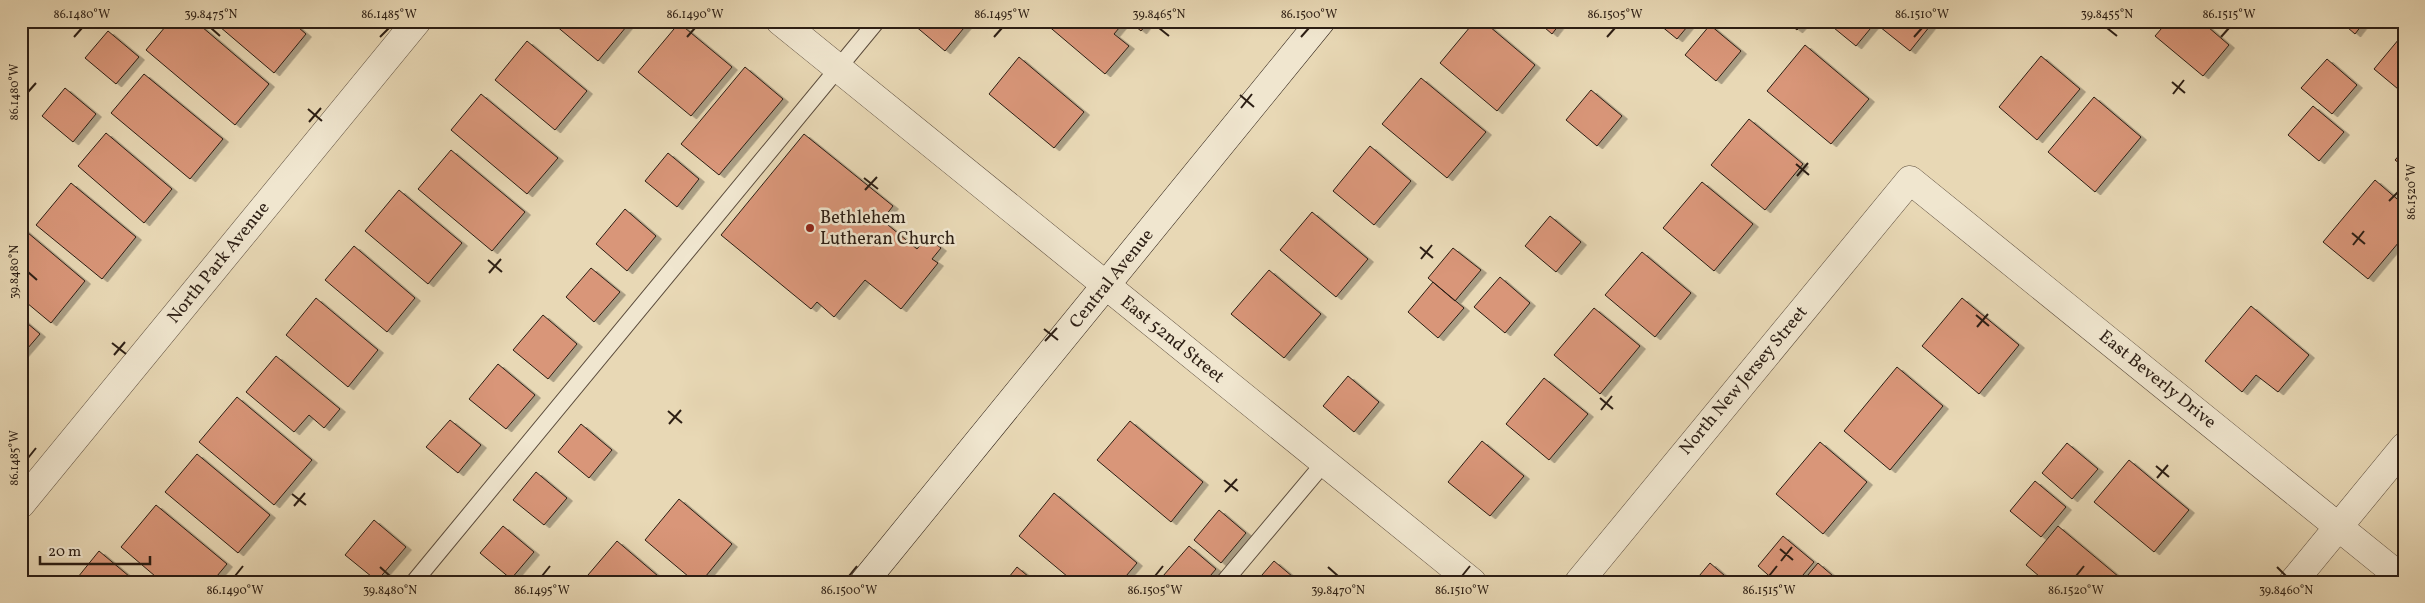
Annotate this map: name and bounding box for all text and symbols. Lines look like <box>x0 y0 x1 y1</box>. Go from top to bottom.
text: 86.1480°W <box>54 7 110 23</box>
text: 39.8475°N <box>185 7 238 23</box>
text: 86.1485°W <box>361 7 417 23</box>
text: 86.1490°W <box>666 7 724 23</box>
text: 86.1495°W <box>974 7 1030 23</box>
text: 39.8465°N <box>1133 7 1186 23</box>
text: 86.1500°W <box>1281 7 1337 23</box>
text: 86.1505°W <box>1587 7 1643 23</box>
text: 86.1510°W <box>1895 7 1949 23</box>
text: 39.8455°N <box>2081 7 2133 23</box>
text: 86.1515°W <box>2203 7 2255 23</box>
text: 86.1480°W <box>7 64 23 120</box>
text: 86.1520°W <box>2404 164 2420 220</box>
street label: North Park Avenue <box>162 197 276 329</box>
place label: Bethlehem Lutheran Church <box>820 206 955 252</box>
marker: Bethlehem Lutheran Church <box>804 222 816 234</box>
street label: Central Avenue <box>1064 224 1160 334</box>
text: 39.8480°N <box>7 245 23 299</box>
street label: East 52nd Street <box>1115 290 1229 390</box>
street label: North New Jersey Street <box>1674 301 1814 461</box>
street label: East Beverly Drive <box>2093 325 2221 435</box>
text: 86.1485°W <box>7 430 23 486</box>
scale bar <box>40 533 150 565</box>
text: 20 m <box>48 542 81 563</box>
text: 86.1490°W <box>206 583 264 599</box>
text: 39.8480°N <box>363 583 417 599</box>
text: 86.1495°W <box>514 583 570 599</box>
text: 86.1500°W <box>821 583 877 599</box>
text: 86.1505°W <box>1127 583 1183 599</box>
text: 39.8470°N <box>1311 583 1365 599</box>
text: 86.1510°W <box>1435 583 1489 599</box>
text: 86.1515°W <box>1743 583 1795 599</box>
text: 86.1520°W <box>2048 583 2104 599</box>
text: 39.8460°N <box>2259 583 2313 599</box>

